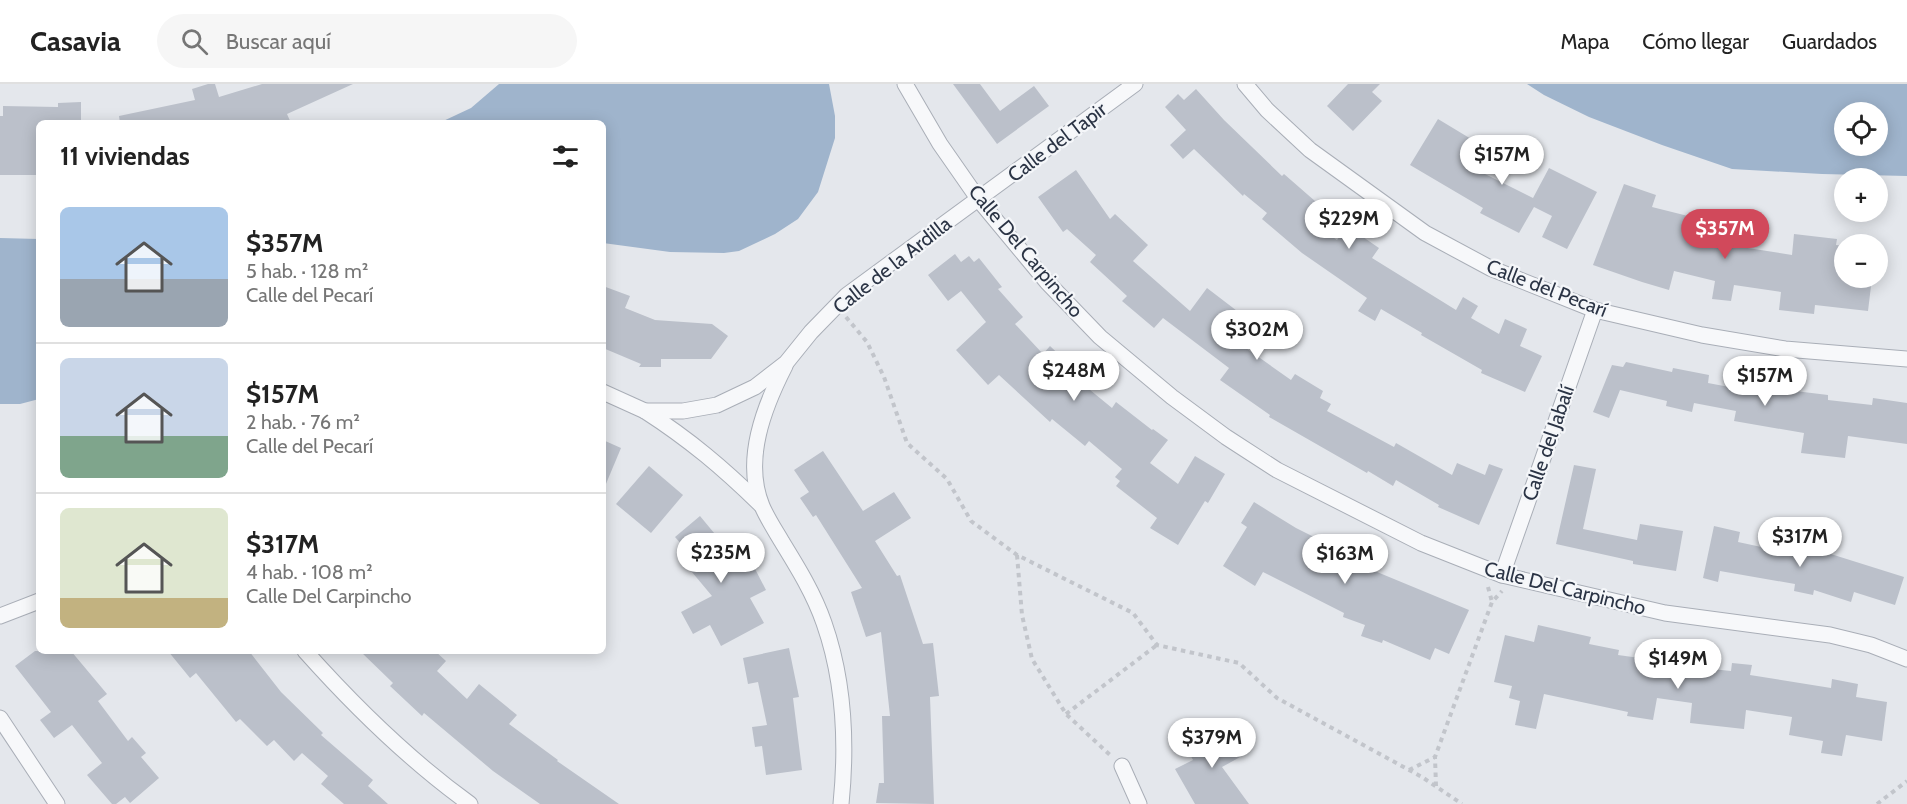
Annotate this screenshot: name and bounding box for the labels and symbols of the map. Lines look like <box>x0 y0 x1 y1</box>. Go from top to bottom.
street label: Calle del Tapir <box>1003 97 1112 187</box>
pin: $157M <box>1460 135 1544 186</box>
street label: Calle Del Carpincho <box>964 180 1088 322</box>
pin: $229M <box>1307 199 1391 250</box>
pin: $357M <box>1683 209 1767 260</box>
street label: Calle de la Ardilla <box>828 211 956 319</box>
street label: Calle del Pecarí <box>1483 254 1611 322</box>
pin: $302M <box>1215 310 1299 361</box>
pin: $248M <box>1032 351 1116 402</box>
pin: $157M <box>1723 356 1807 407</box>
street label: Calle del Jabalí <box>1517 382 1579 504</box>
pin: $317M <box>1758 517 1842 568</box>
pin: $235M <box>679 533 763 584</box>
pin: $163M <box>1303 534 1387 585</box>
street label: Calle Del Carpincho <box>1482 556 1648 620</box>
pin: $149M <box>1636 639 1720 690</box>
pin: $379M <box>1170 718 1254 769</box>

